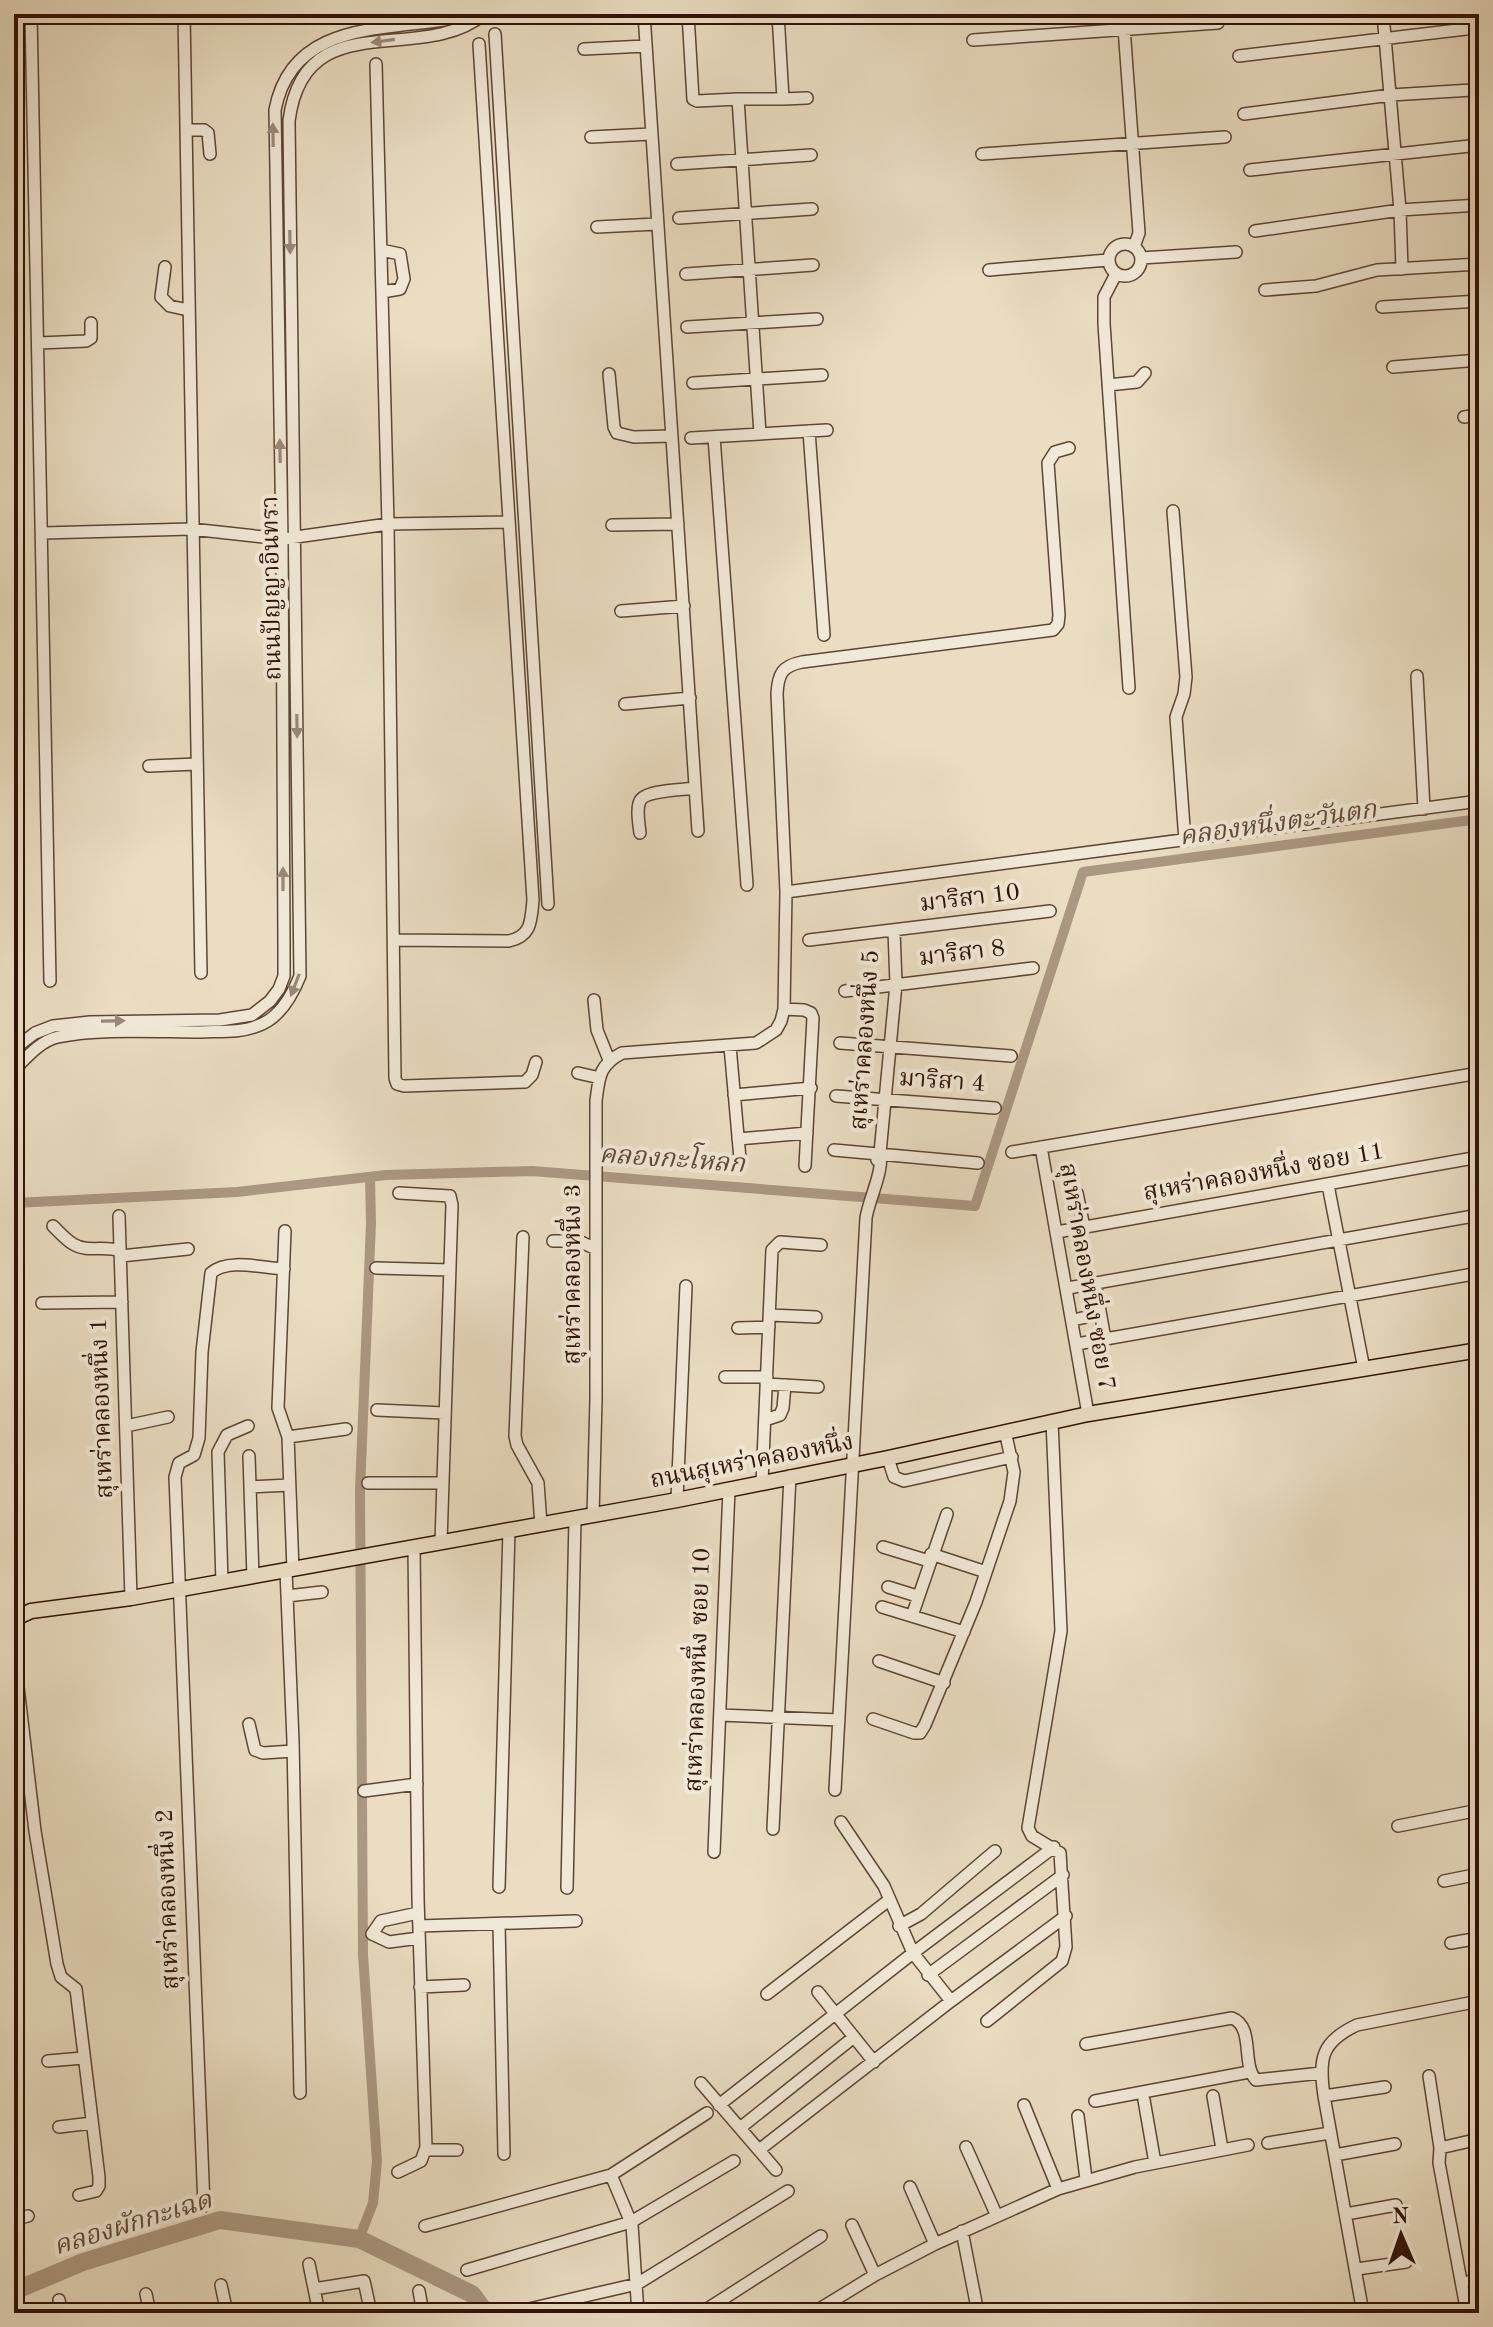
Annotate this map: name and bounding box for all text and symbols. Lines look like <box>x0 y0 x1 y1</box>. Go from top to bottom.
one-way arrow <box>370 35 395 48</box>
one-way arrow <box>267 122 280 147</box>
one-way arrow <box>284 230 297 255</box>
one-way arrow <box>273 438 286 463</box>
street label: ถนนปัญญาอินทรา <box>257 496 287 681</box>
one-way arrow <box>291 714 303 739</box>
water label: คลองหนึ่งตะวันตก <box>1177 789 1379 851</box>
one-way arrow <box>277 866 290 891</box>
street label: มาริสา 10 <box>918 879 1021 917</box>
street label: มาริสา 8 <box>917 935 1006 971</box>
street label: สุเหร่าคลองหนึ่ง 5 <box>840 948 885 1131</box>
one-way arrow <box>288 973 301 997</box>
one-way arrow <box>101 1015 126 1028</box>
street label: มาริสา 4 <box>898 1065 986 1097</box>
street label: สุเหร่าคลองหนึ่ง ซอย 11 <box>1140 1132 1387 1207</box>
water label: คลองกะโหลก <box>598 1135 747 1178</box>
street label: สุเหร่าคลองหนึ่ง ซอย 7 <box>1053 1160 1126 1393</box>
street label: สุเหร่าคลองหนึ่ง 3 <box>554 1184 587 1364</box>
street label: สุเหร่าคลองหนึ่ง 1 <box>80 1317 119 1499</box>
street label: ถนนสุเหร่าคลองหนึ่ง <box>647 1423 856 1494</box>
street label: สุเหร่าคลองหนึ่ง ซอย 10 <box>675 1547 716 1793</box>
street label: สุเหร่าคลองหนึ่ง 2 <box>146 1808 185 1990</box>
water label: คลองผักกะเฉด <box>50 2185 217 2260</box>
north arrow <box>1361 2195 1441 2275</box>
text: N <box>1392 2206 1409 2228</box>

